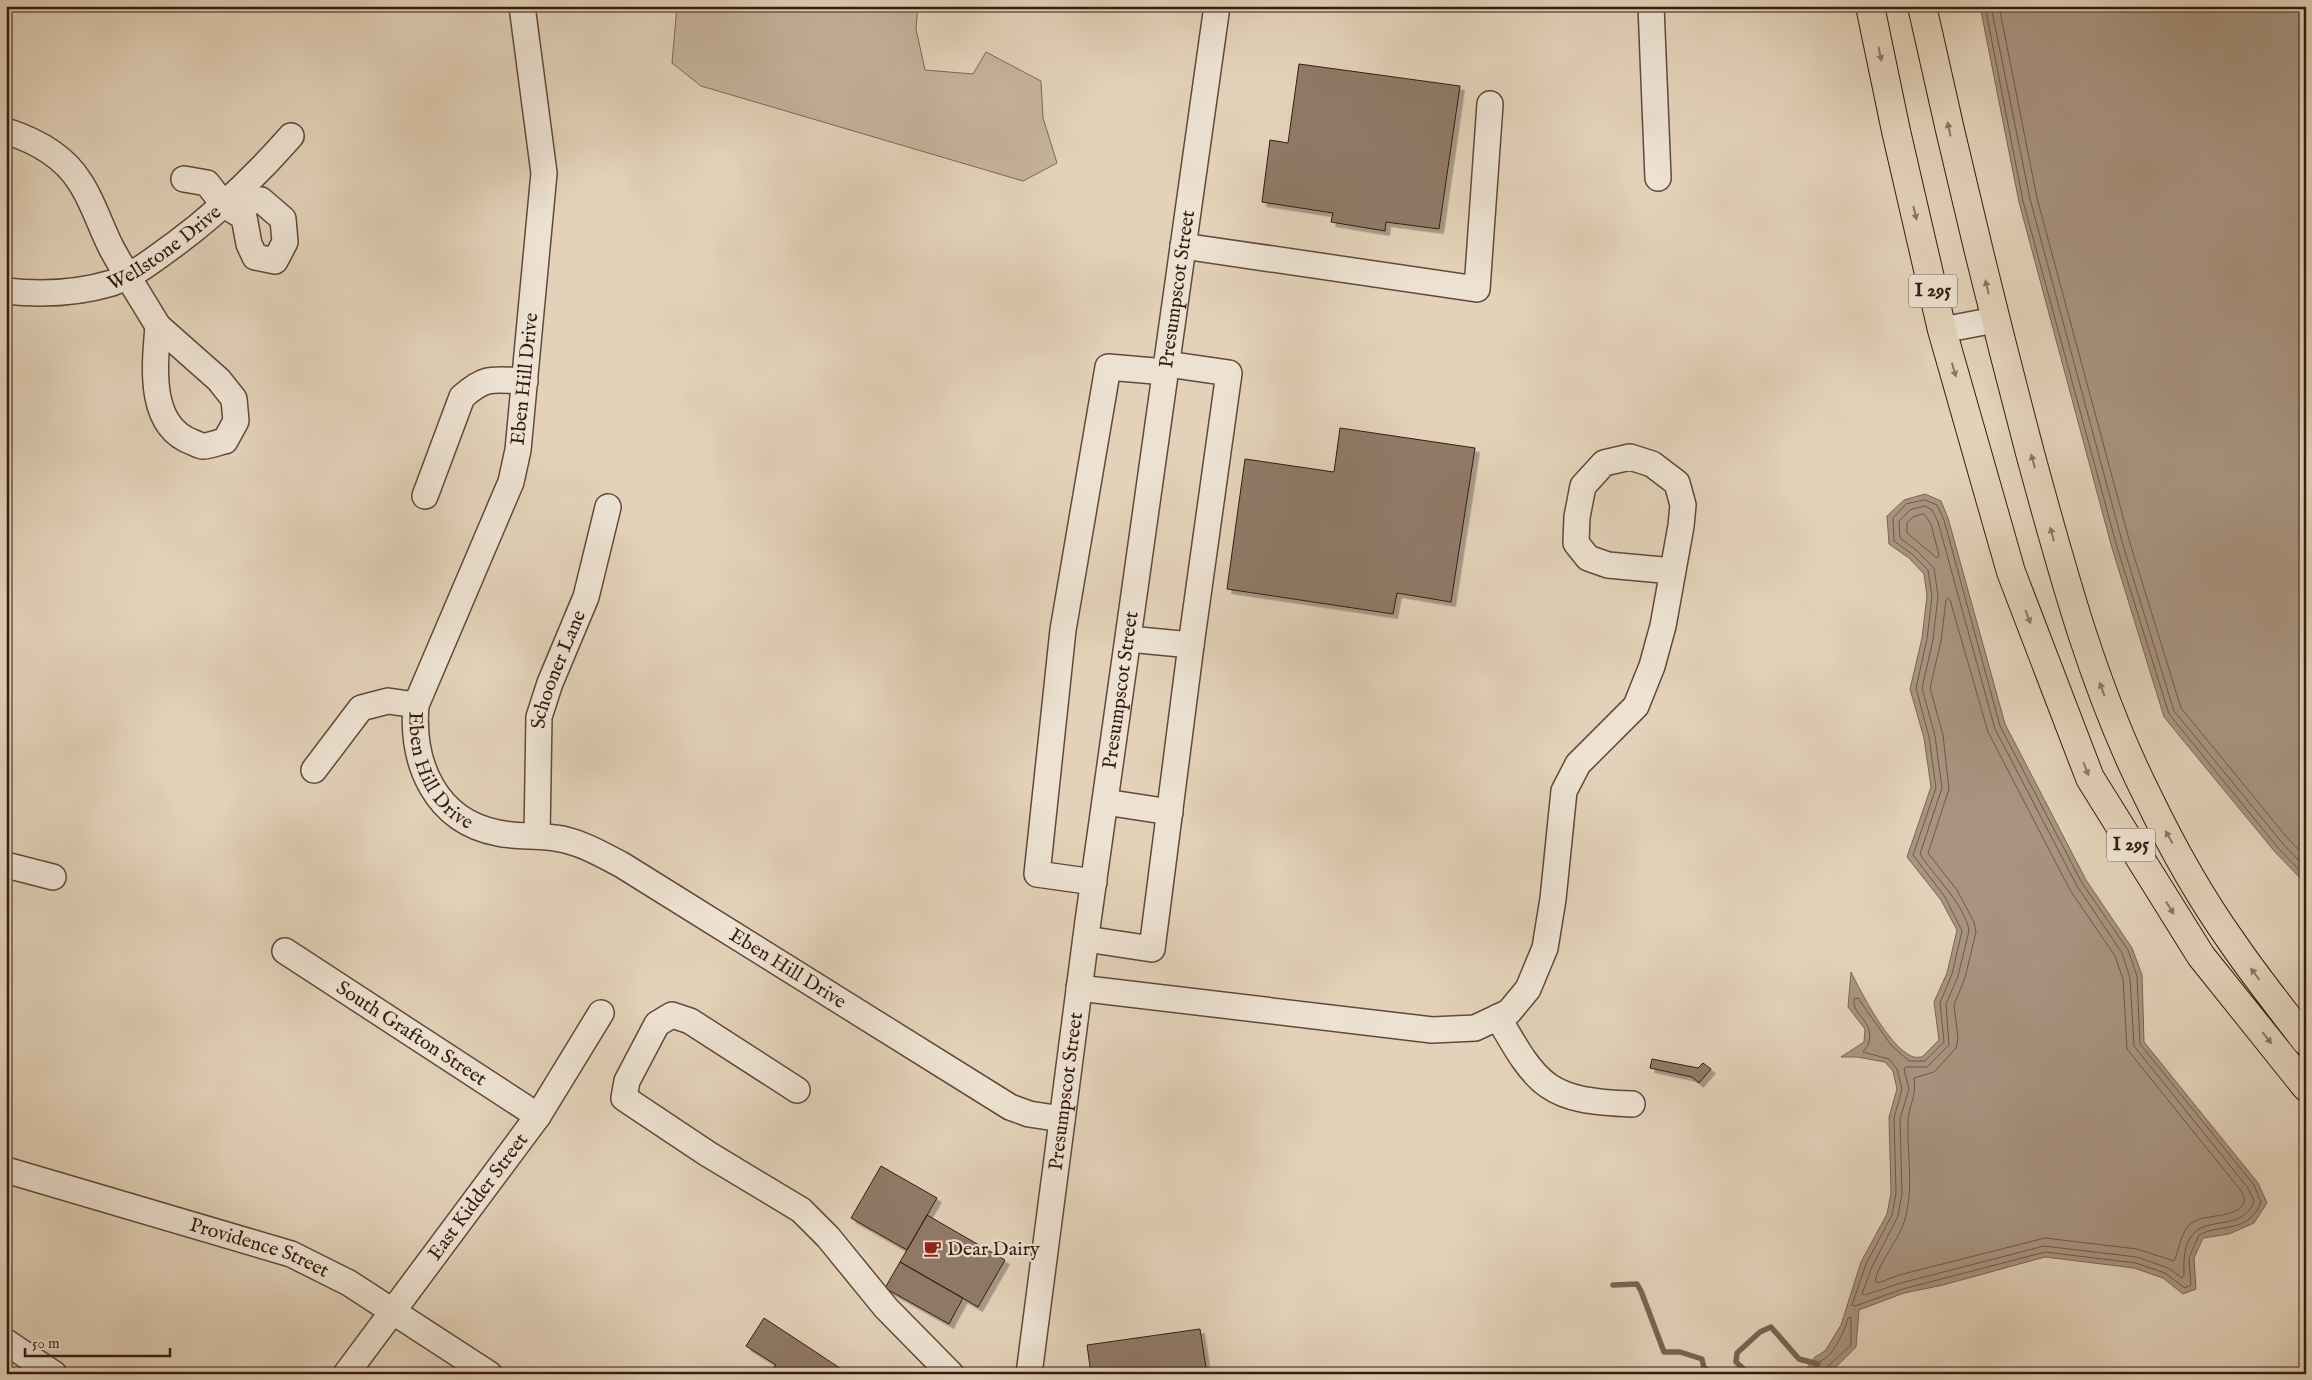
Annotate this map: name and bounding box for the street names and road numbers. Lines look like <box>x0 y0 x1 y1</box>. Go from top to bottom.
street label: Wellstone Drive <box>104 200 226 296</box>
street label: Presumpscot Street <box>1154 208 1201 370</box>
road number: I 295 <box>1909 274 1957 308</box>
street label: Eben Hill Drive <box>506 311 544 447</box>
street label: Schooner Lane <box>526 606 592 729</box>
street label: Presumpscot Street <box>1097 609 1144 771</box>
street label: Eben Hill Drive <box>403 711 477 835</box>
road number: I 295 <box>2107 828 2155 862</box>
street label: Eben Hill Drive <box>725 923 851 1014</box>
street label: South Grafton Street <box>331 975 492 1092</box>
street label: Presumpscot Street <box>1043 1011 1088 1172</box>
street label: East Kidder Street <box>422 1128 534 1265</box>
street label: Providence Street <box>187 1212 333 1284</box>

